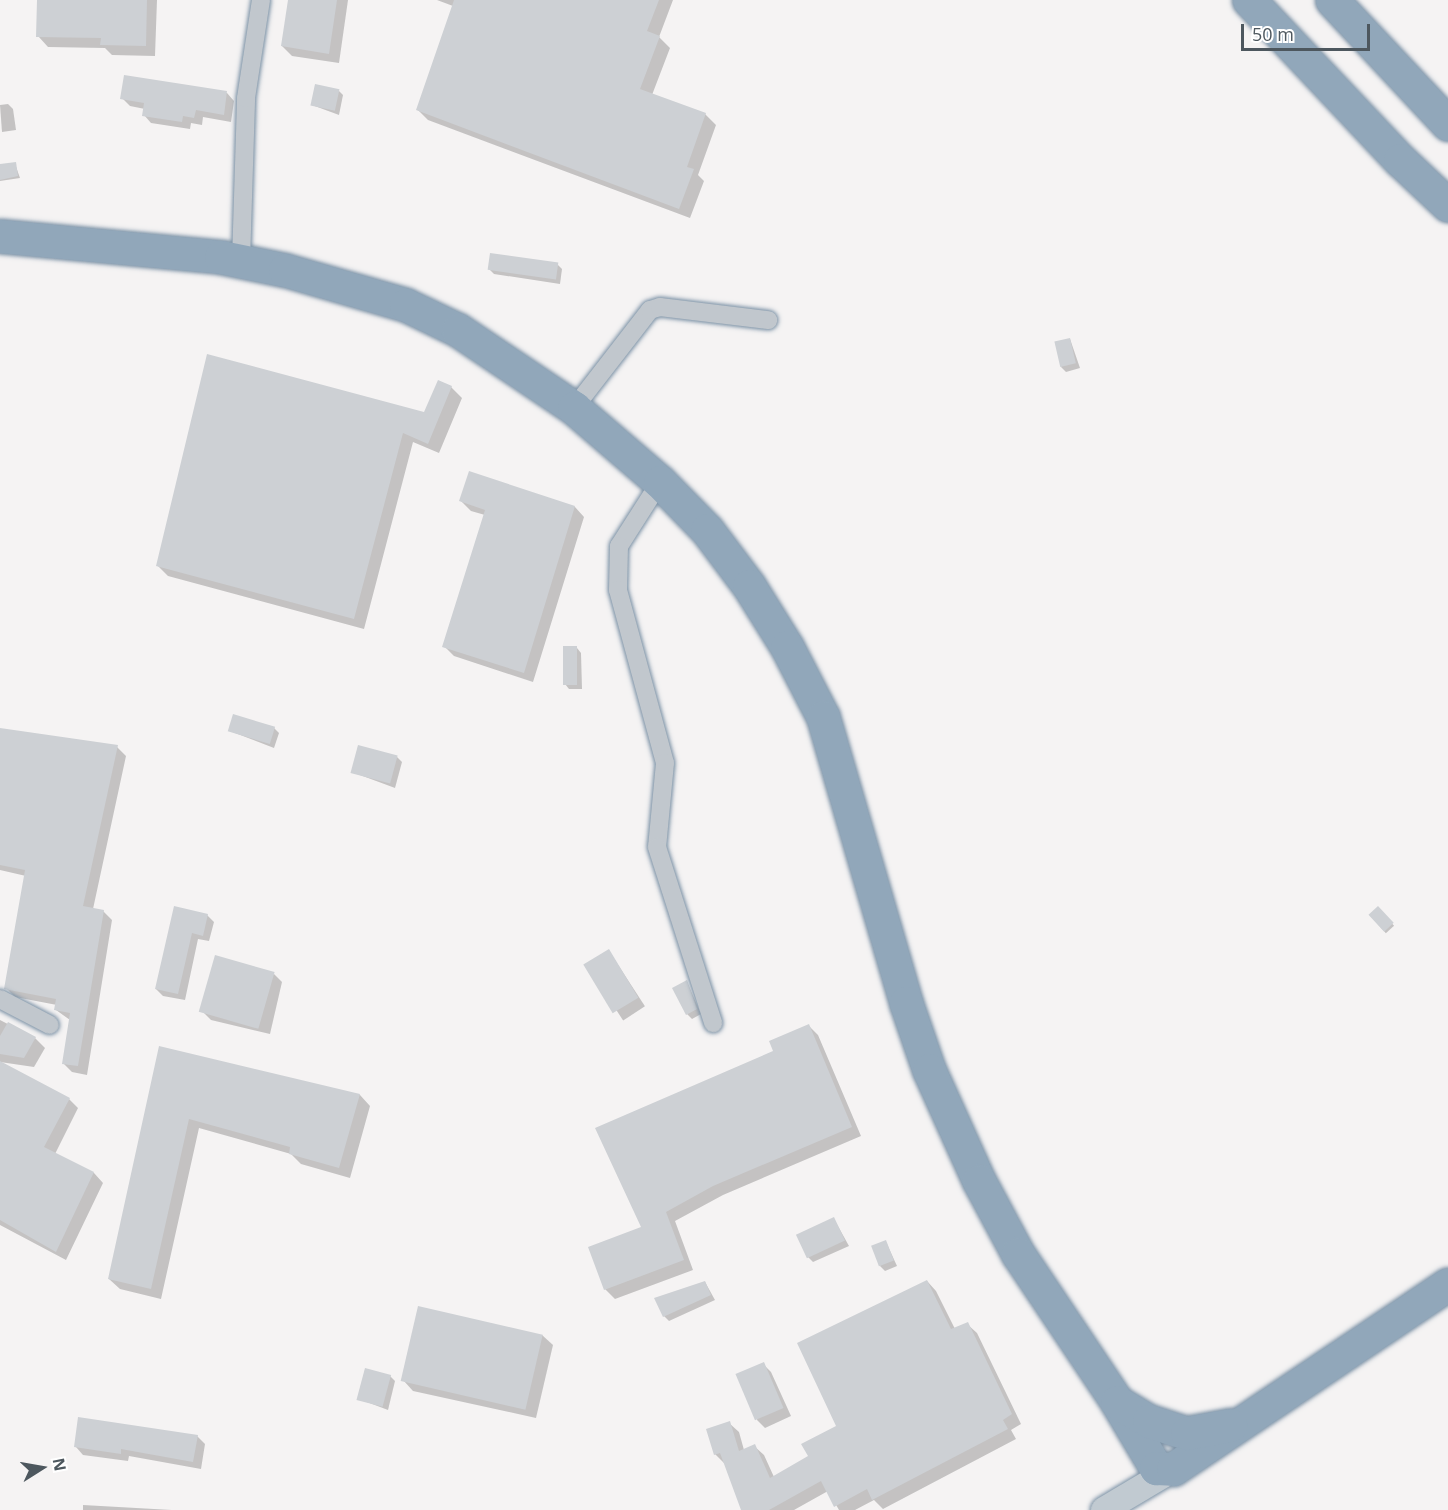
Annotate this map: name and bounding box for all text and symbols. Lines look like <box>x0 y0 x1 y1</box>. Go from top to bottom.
scale bar <box>1244 12 1373 50</box>
text: 50 m <box>1252 22 1294 46</box>
north arrow <box>12 1438 72 1498</box>
text: N <box>48 1456 72 1473</box>

